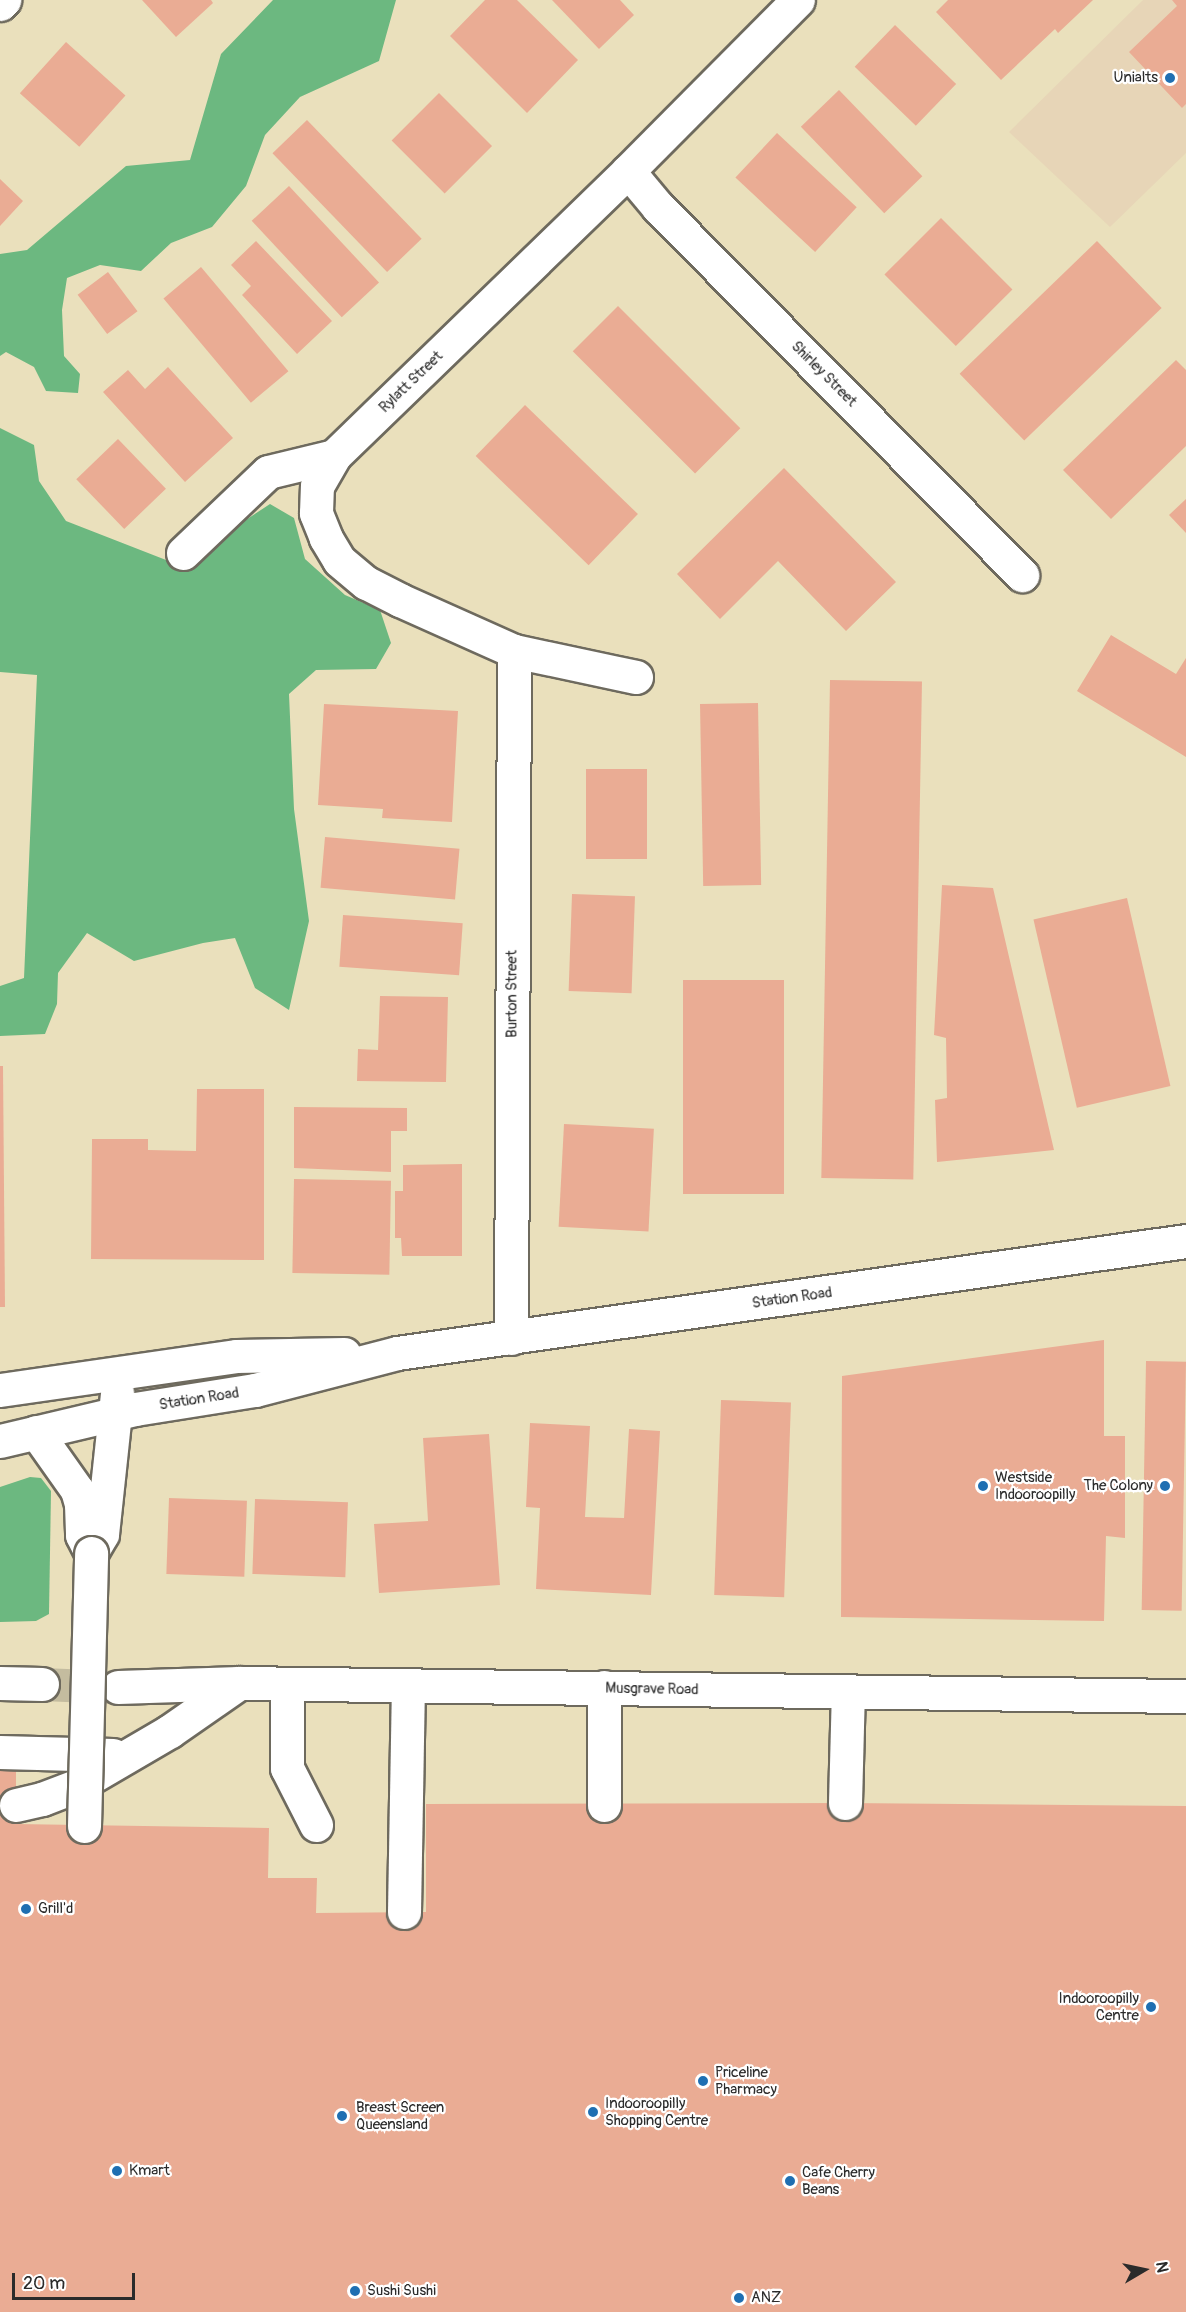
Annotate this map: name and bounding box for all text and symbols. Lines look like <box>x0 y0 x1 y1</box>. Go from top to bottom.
place label: Unialts <box>1114 69 1158 87</box>
marker: Unialts <box>1163 71 1177 85</box>
street label: Shirley Street <box>787 337 861 411</box>
street label: Rylatt Street <box>376 347 446 417</box>
street label: Burton Street <box>503 950 521 1038</box>
street label: Station Road <box>751 1283 833 1313</box>
street label: Station Road <box>158 1384 240 1414</box>
place label: Westside Indooroopilly <box>995 1468 1075 1503</box>
place label: The Colony <box>1084 1477 1153 1495</box>
marker: Westside Indooroopilly <box>976 1479 990 1493</box>
marker: The Colony <box>1158 1479 1172 1493</box>
street label: Musgrave Road <box>605 1679 699 1699</box>
place label: Grill'd <box>38 1900 73 1918</box>
marker: Grill'd <box>19 1902 33 1916</box>
place label: Indooroopilly Centre <box>1059 1989 1139 2024</box>
marker: Indooroopilly Centre <box>1144 2000 1158 2014</box>
place label: Priceline Pharmacy <box>715 2063 777 2098</box>
marker: Priceline Pharmacy <box>696 2074 710 2088</box>
place label: Indooroopilly Shopping Centre <box>605 2094 708 2129</box>
place label: Breast Screen Queensland <box>356 2098 444 2133</box>
marker: Indooroopilly Shopping Centre <box>586 2105 600 2119</box>
marker: Breast Screen Queensland <box>333 2107 351 2125</box>
place label: Kmart <box>129 2162 170 2180</box>
place label: Cafe Cherry Beans <box>802 2163 875 2198</box>
marker: Kmart <box>110 2164 124 2178</box>
marker: Cafe Cherry Beans <box>783 2174 797 2188</box>
north arrow <box>1114 2240 1174 2300</box>
text: N <box>1151 2260 1173 2274</box>
scale bar <box>15 2261 138 2299</box>
text: 20 m <box>23 2272 65 2295</box>
place label: Sushi Sushi <box>367 2282 436 2300</box>
marker: Sushi Sushi <box>348 2284 362 2298</box>
place label: ANZ <box>751 2289 781 2307</box>
marker: ANZ <box>732 2291 746 2305</box>

